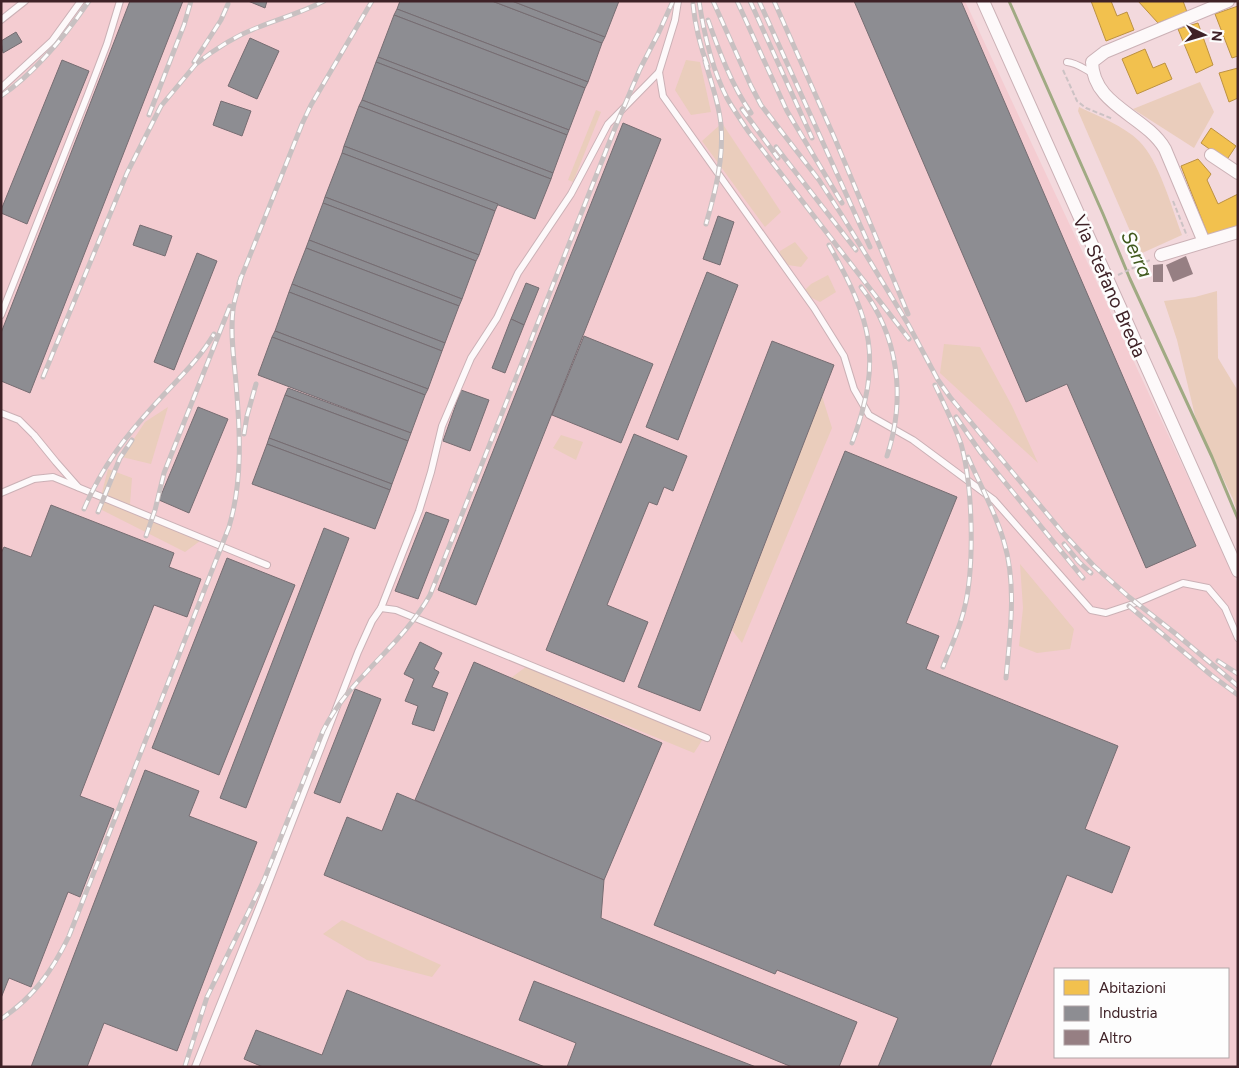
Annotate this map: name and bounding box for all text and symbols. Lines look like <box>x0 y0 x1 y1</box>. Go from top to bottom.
north arrow <box>1179 10 1229 60</box>
text: N <box>1208 30 1225 42</box>
street label: Via Stefano Breda <box>1068 211 1151 361</box>
water label: Serra <box>1116 227 1158 281</box>
legend <box>1054 968 1229 1058</box>
text: Abitazioni <box>1099 979 1166 997</box>
text: Industria <box>1099 1004 1157 1022</box>
text: Altro <box>1099 1029 1132 1047</box>

